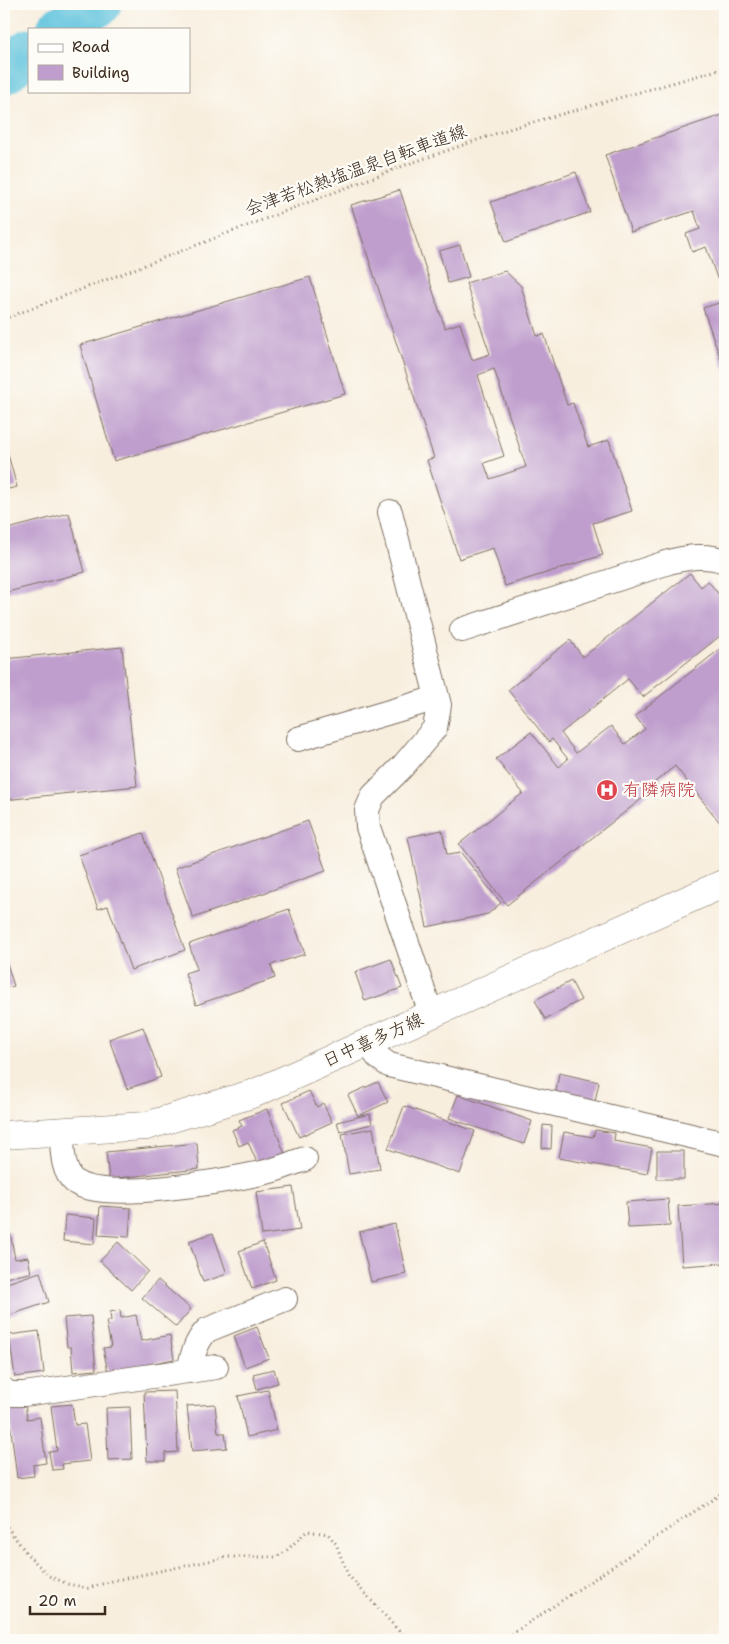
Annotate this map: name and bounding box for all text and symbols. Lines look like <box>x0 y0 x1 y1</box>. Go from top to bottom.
legend <box>28 28 190 92</box>
text: Road <box>72 37 110 57</box>
text: Building <box>72 63 129 83</box>
street label: 会津若松熱塩温泉自転車道線 <box>242 119 470 221</box>
hospital icon: 有隣病院 <box>595 778 619 802</box>
place label: 有隣病院 <box>623 778 695 802</box>
street label: 日中喜多方線 <box>319 1007 427 1073</box>
scale bar <box>30 1584 105 1616</box>
text: 20 m <box>38 1591 77 1611</box>

